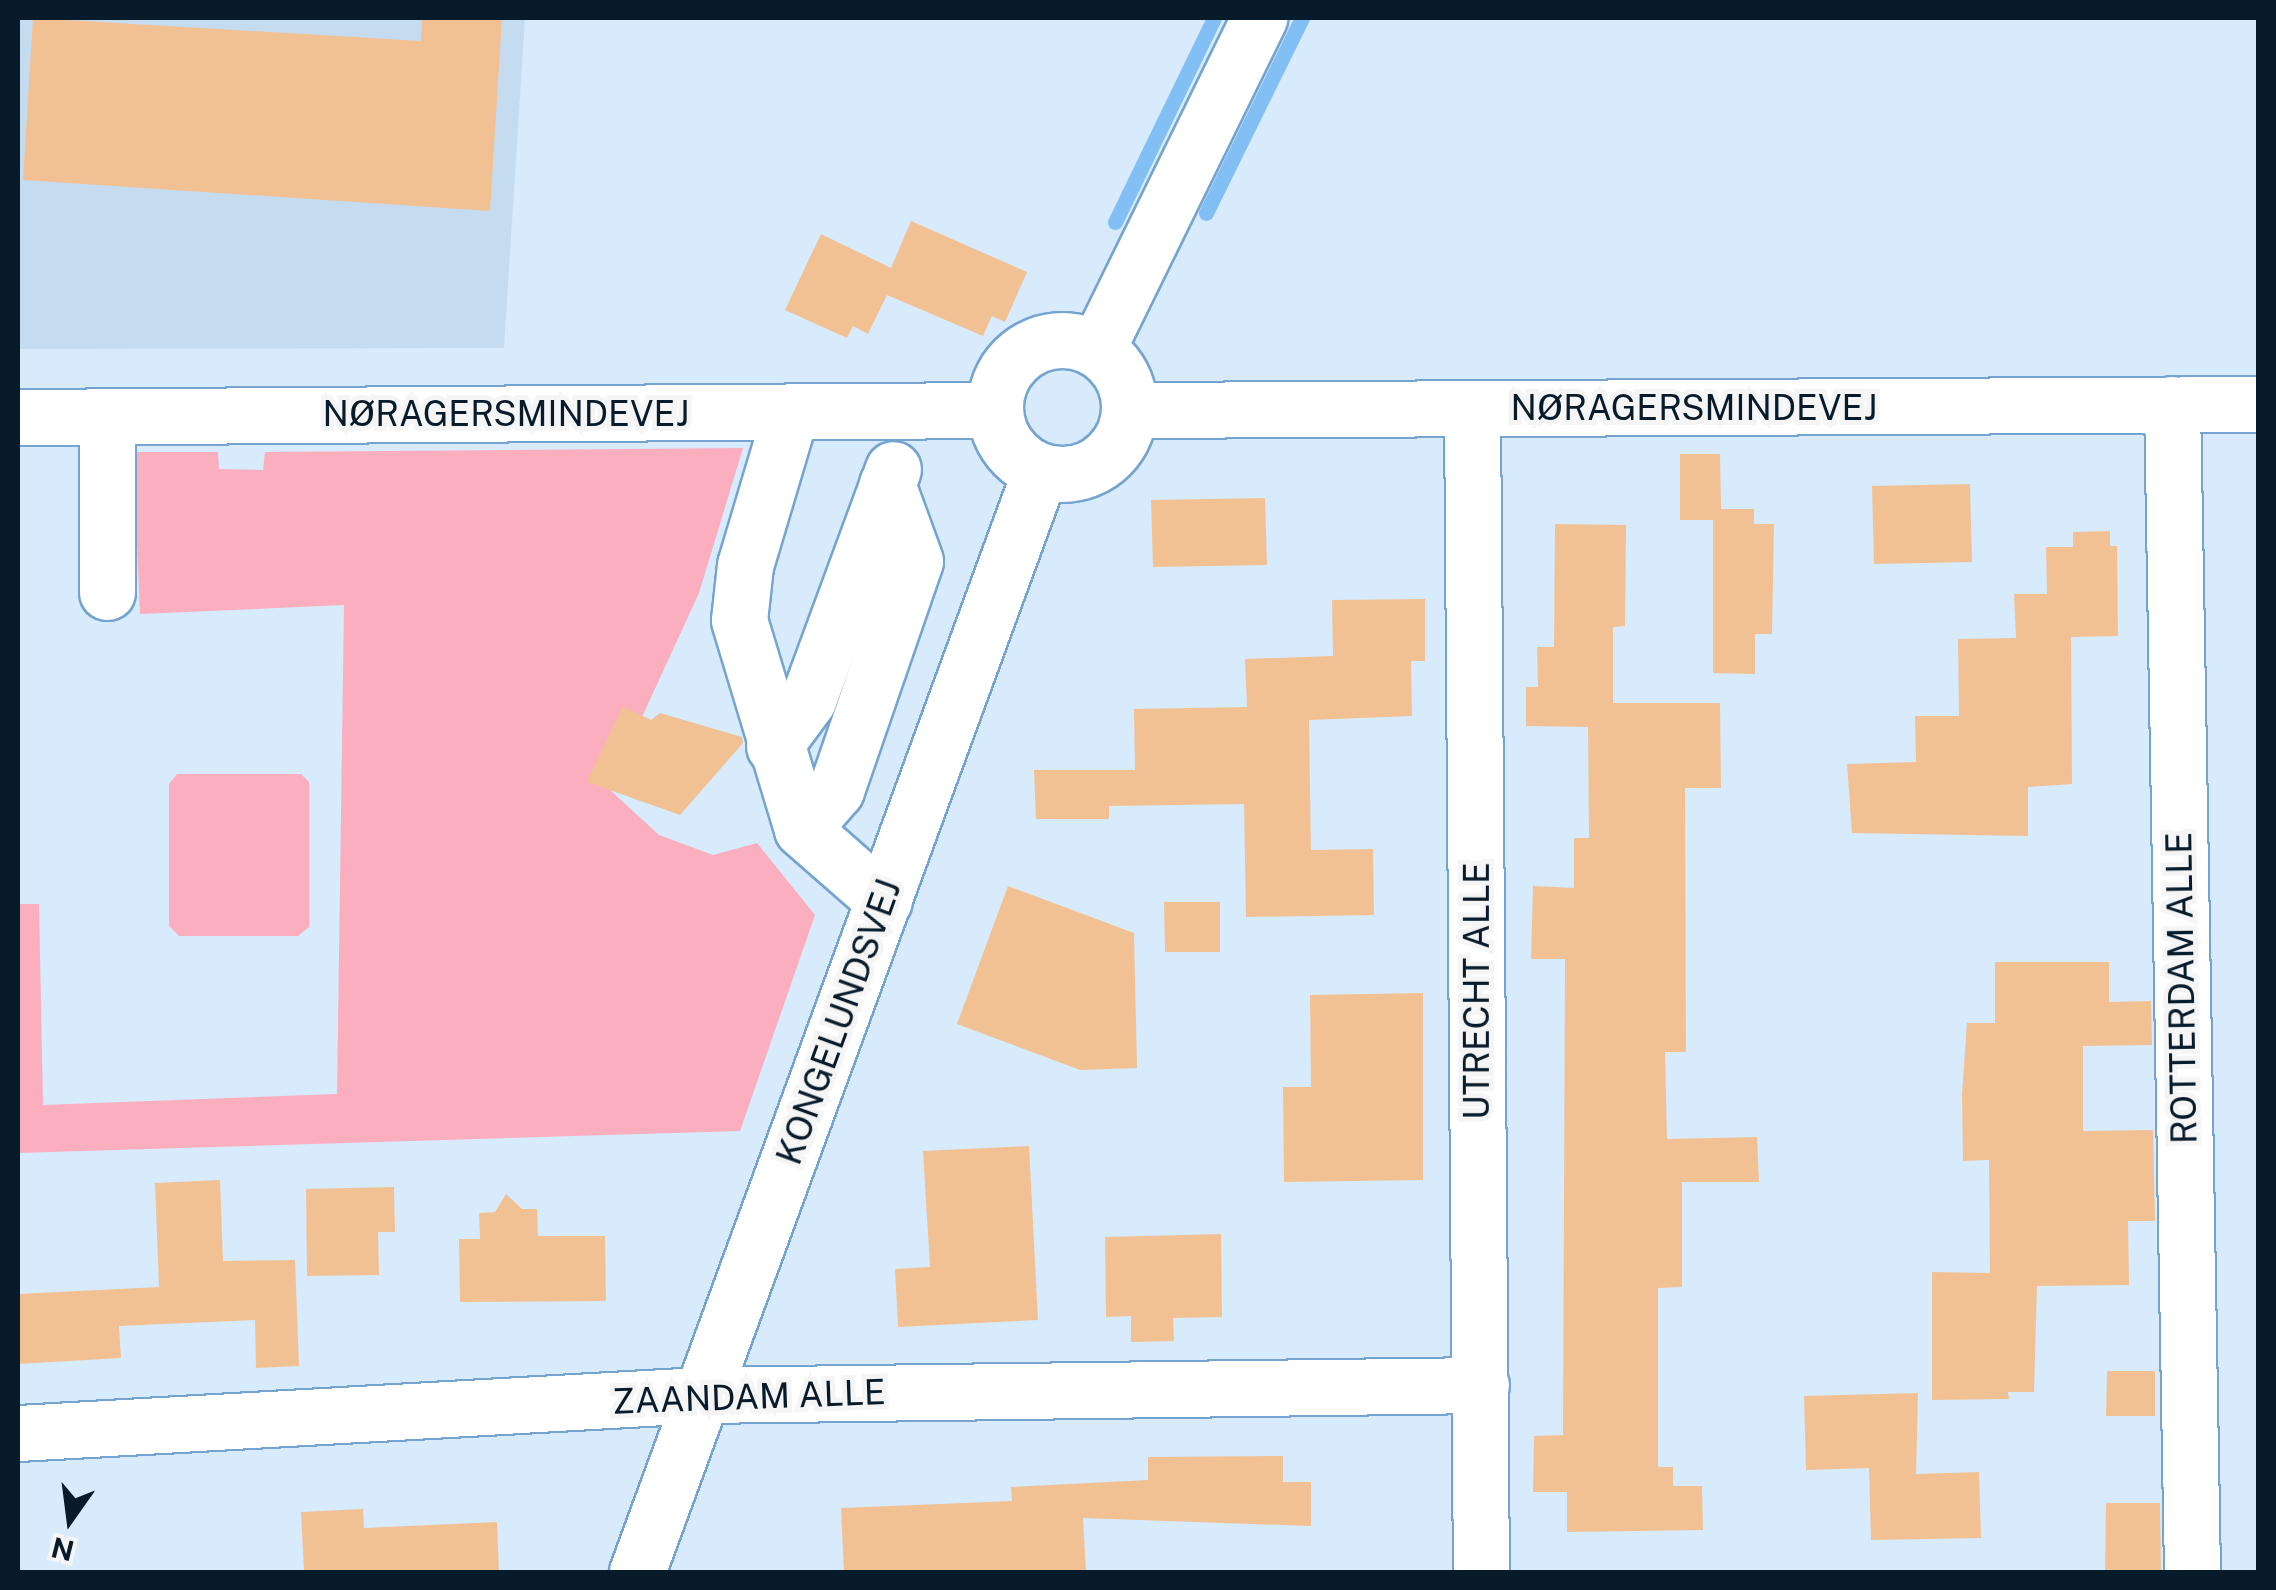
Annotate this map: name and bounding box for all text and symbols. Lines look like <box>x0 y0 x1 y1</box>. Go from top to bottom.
street label: NØRAGERSMINDEVEJ <box>1511 387 1877 429</box>
street label: NØRAGERSMINDEVEJ <box>323 393 689 435</box>
street label: ROTTERDAM ALLE <box>2158 832 2206 1144</box>
street label: UTRECHT ALLE <box>1456 862 1498 1120</box>
street label: KONGELUNDSVEJ <box>768 874 910 1170</box>
street label: ZAANDAM ALLE <box>612 1371 886 1423</box>
north arrow <box>20 1470 120 1570</box>
text: N <box>48 1531 77 1568</box>

